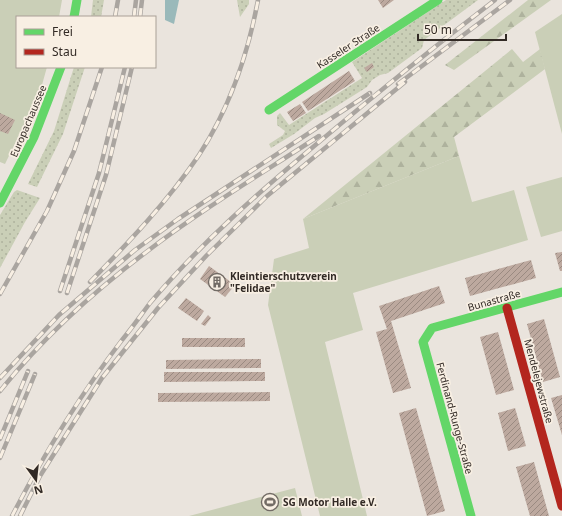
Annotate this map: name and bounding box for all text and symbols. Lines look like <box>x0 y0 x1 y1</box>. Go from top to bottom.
legend <box>16 16 156 68</box>
scale bar <box>418 16 506 42</box>
street label: Kasseler Straße <box>314 20 383 72</box>
text: 50 m <box>424 21 452 38</box>
text: Frei <box>52 23 73 40</box>
text: Stau <box>52 43 77 60</box>
street label: Europachaussee <box>6 82 50 159</box>
place label: Kleintierschutzverein "Felidae" <box>230 269 337 295</box>
building icon: Kleintierschutzverein "Felidae" <box>207 272 227 292</box>
street label: Bunastraße <box>466 286 522 314</box>
street label: Mendelejewstraße <box>521 337 557 425</box>
street label: Ferdinand-Runge-Straße <box>433 361 477 476</box>
north arrow <box>16 460 56 500</box>
text: N <box>32 482 45 499</box>
sports icon: SG Motor Halle e.V. <box>260 492 280 512</box>
place label: SG Motor Halle e.V. <box>283 495 377 509</box>

